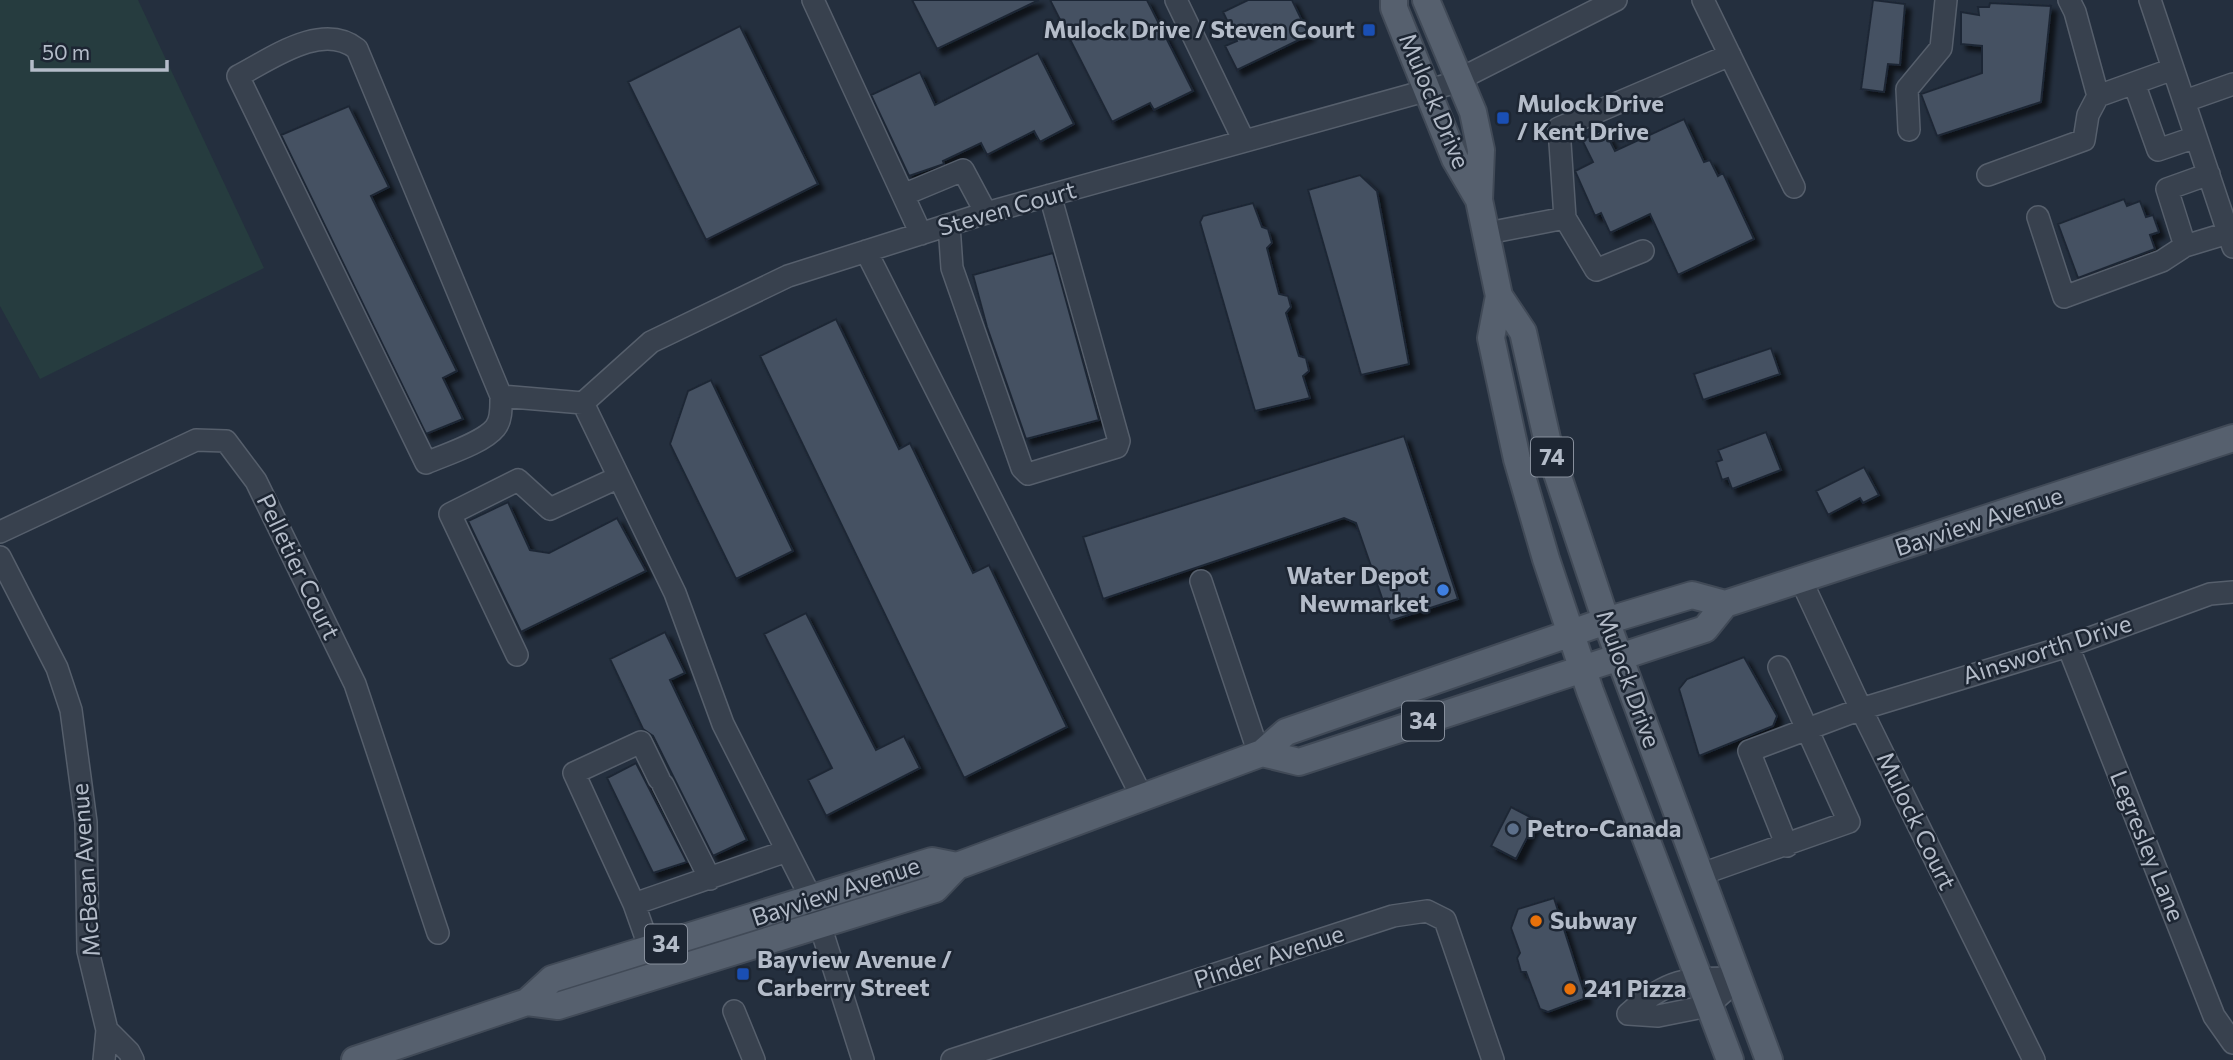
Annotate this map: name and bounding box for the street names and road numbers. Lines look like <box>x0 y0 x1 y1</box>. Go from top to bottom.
street label: Mulock Drive <box>1394 28 1477 172</box>
street label: Steven Court <box>934 174 1079 241</box>
road number: 74 <box>1531 438 1573 477</box>
street label: Bayview Avenue <box>1891 480 2066 561</box>
street label: Pelletier Court <box>252 489 347 644</box>
street label: Mulock Drive <box>1591 606 1668 751</box>
street label: Ainsworth Drive <box>1958 608 2135 690</box>
road number: 34 <box>1402 702 1444 740</box>
street label: Mulock Court <box>1871 747 1963 894</box>
street label: Legresley Lane <box>2105 766 2192 925</box>
street label: McBean Avenue <box>64 782 105 958</box>
street label: Bayview Avenue <box>748 850 923 931</box>
street label: Pinder Avenue <box>1190 918 1347 993</box>
road number: 34 <box>645 925 687 964</box>

